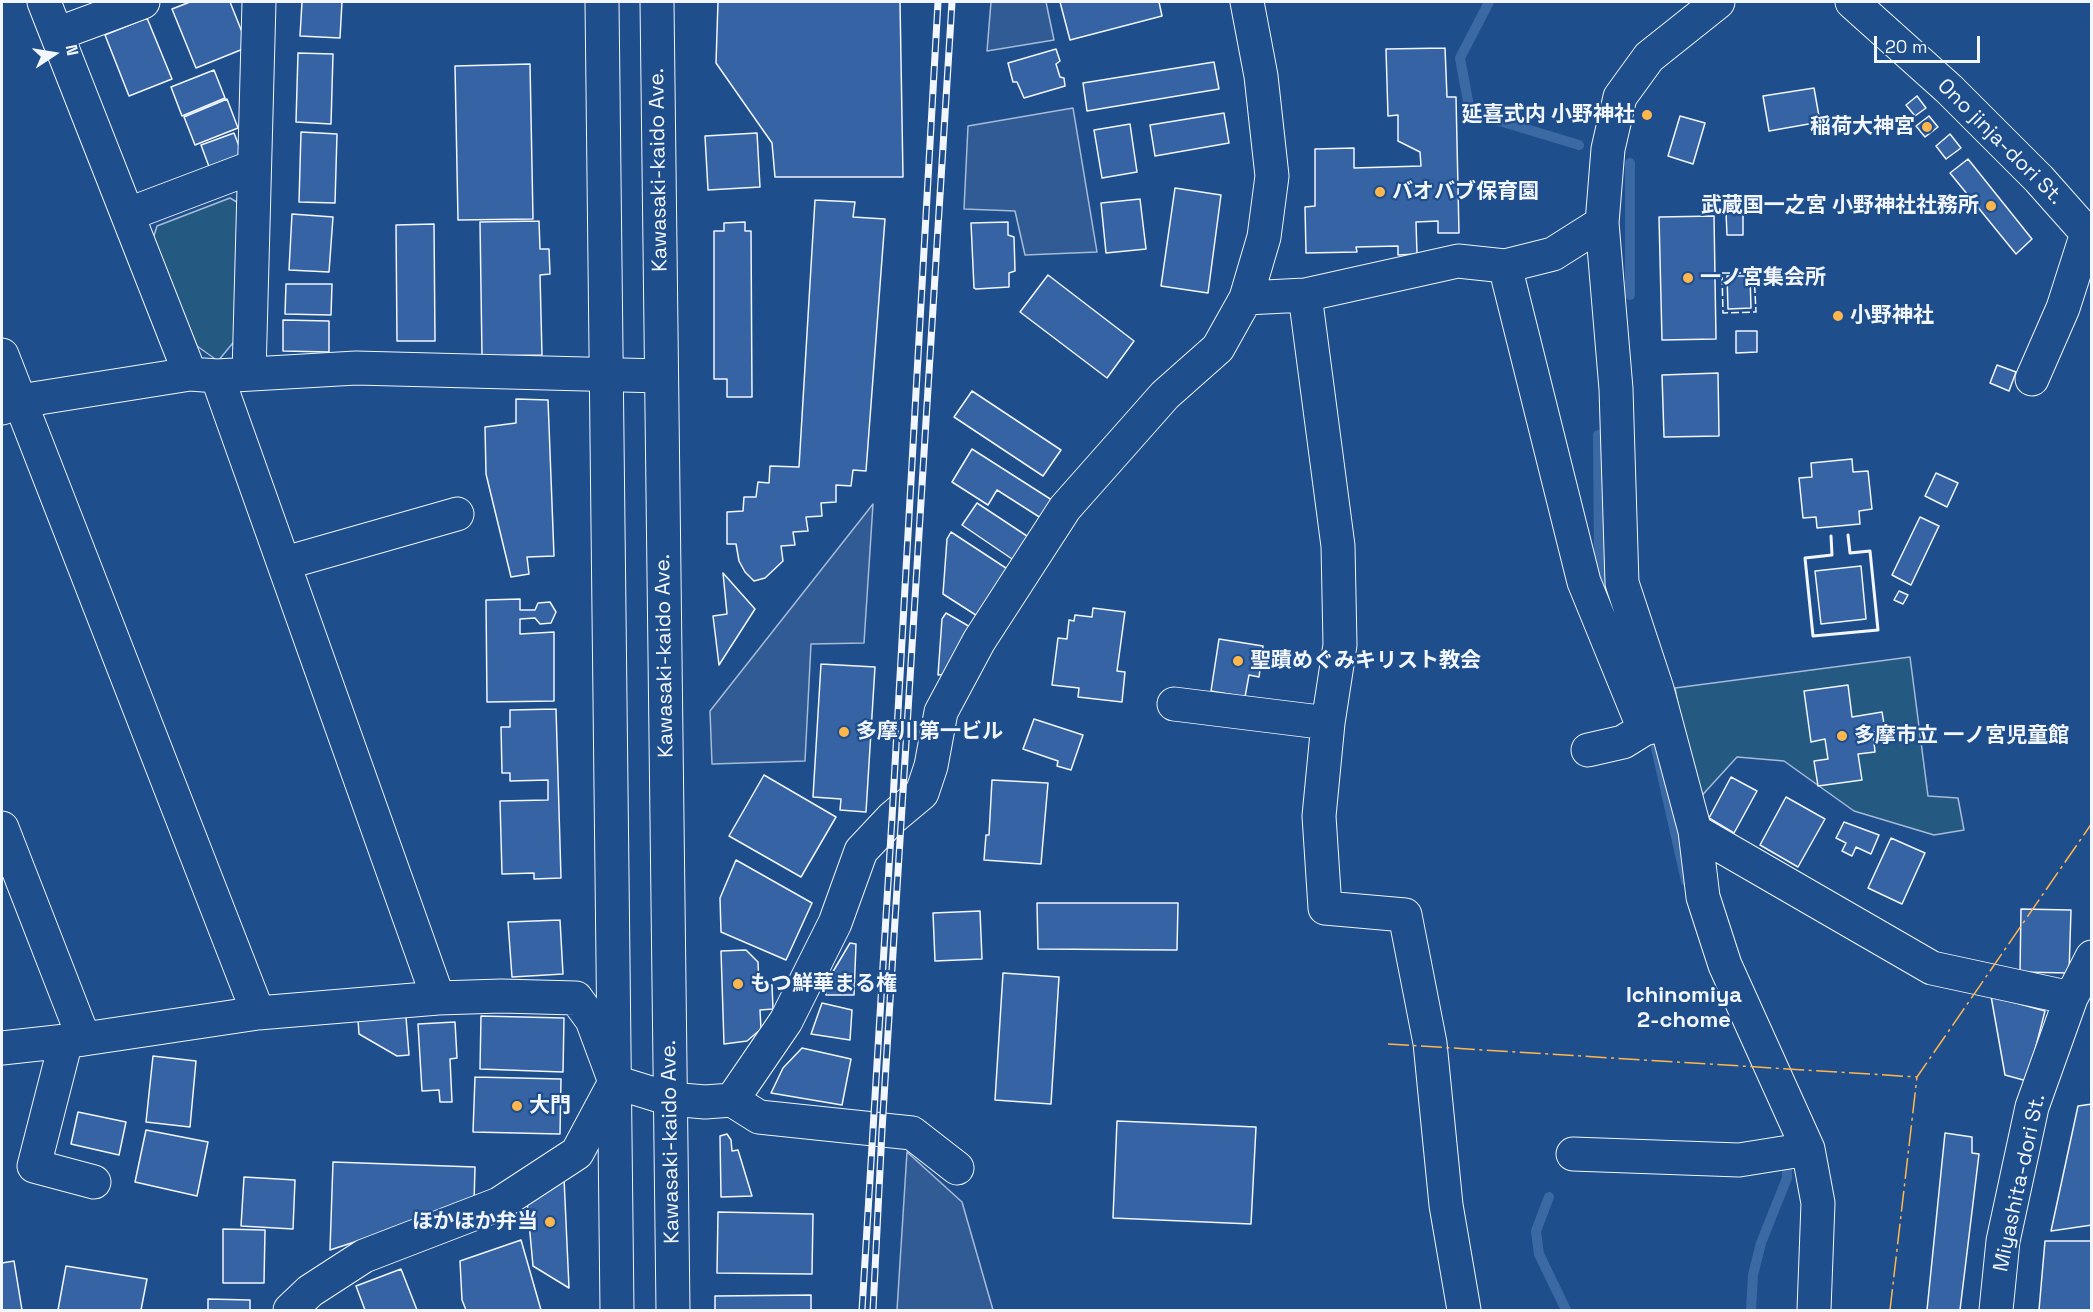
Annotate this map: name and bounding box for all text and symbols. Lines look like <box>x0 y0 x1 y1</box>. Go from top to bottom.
north arrow <box>24 24 84 84</box>
scale bar <box>1877 24 1984 62</box>
text: 20 m <box>1885 35 1928 58</box>
text: N <box>61 43 83 58</box>
street label: Kawasaki-kaido Ave. <box>645 68 673 272</box>
street label: Ono jinja-dori St. <box>1932 74 2068 210</box>
place label: 延喜式内 小野神社 <box>1462 102 1635 128</box>
marker: 延喜式内 小野神社 <box>1640 108 1654 122</box>
place label: 稲荷大神宮 <box>1810 114 1915 140</box>
marker: 稲荷大神宮 <box>1920 120 1934 134</box>
place label: バオバブ保育園 <box>1392 179 1539 205</box>
marker: バオバブ保育園 <box>1373 185 1387 199</box>
place label: 武蔵国一之宮 小野神社社務所 <box>1701 193 1979 219</box>
marker: 武蔵国一之宮 小野神社社務所 <box>1984 199 1998 213</box>
place label: 一ノ宮集会所 <box>1700 265 1826 291</box>
marker: 一ノ宮集会所 <box>1681 271 1695 285</box>
place label: 小野神社 <box>1850 303 1934 329</box>
marker: 小野神社 <box>1831 309 1845 323</box>
street label: Kawasaki-kaido Ave. <box>651 554 679 758</box>
place label: 聖蹟めぐみキリスト教会 <box>1250 648 1481 674</box>
marker: 聖蹟めぐみキリスト教会 <box>1231 654 1245 668</box>
place label: 多摩川第一ビル <box>856 719 1003 745</box>
place label: 多摩市立 一ノ宮児童館 <box>1854 723 2069 749</box>
marker: 多摩川第一ビル <box>837 725 851 739</box>
marker: 多摩市立 一ノ宮児童館 <box>1835 729 1849 743</box>
place label: もつ鮮華まる権 <box>750 971 897 997</box>
marker: もつ鮮華まる権 <box>731 977 745 991</box>
district label: Ichinomiya 2-chome <box>1626 983 1742 1034</box>
street label: Kawasaki-kaido Ave. <box>657 1040 685 1244</box>
street label: Miyashita-dori St. <box>1989 1092 2051 1274</box>
place label: 大門 <box>529 1093 571 1119</box>
marker: 大門 <box>510 1099 524 1113</box>
place label: ほかほか弁当 <box>412 1209 538 1235</box>
marker: ほかほか弁当 <box>543 1215 557 1229</box>

